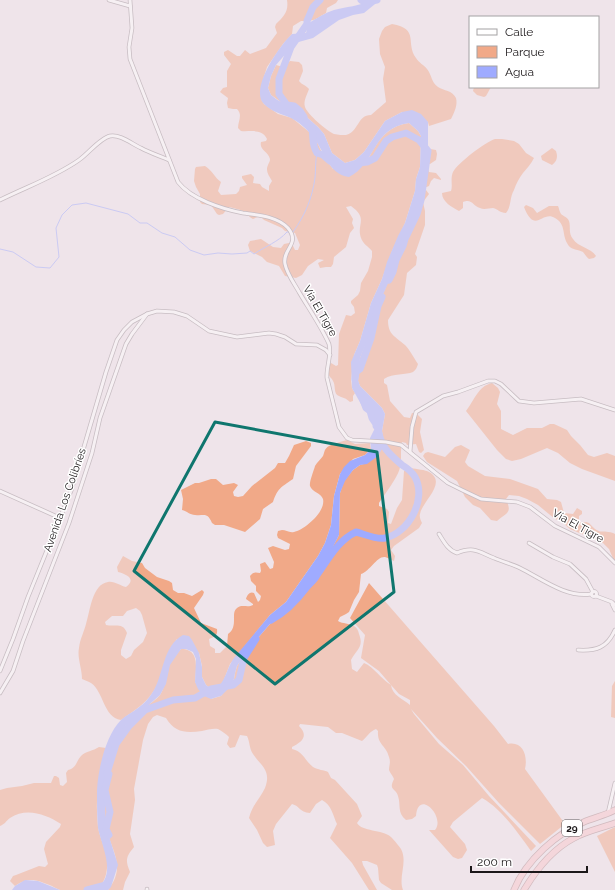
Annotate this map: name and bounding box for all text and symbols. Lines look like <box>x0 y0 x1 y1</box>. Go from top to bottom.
legend <box>469 16 599 88</box>
text: Calle <box>505 25 533 39</box>
text: Parque <box>505 45 545 59</box>
text: Agua <box>505 65 534 79</box>
street label: Vía El Tigre <box>300 283 340 339</box>
street label: Avenida Los Colibríes <box>41 446 89 554</box>
street label: Vía El Tigre <box>550 507 606 546</box>
road number: 29 <box>562 820 582 836</box>
scale bar <box>471 848 587 874</box>
text: 200 m <box>477 855 512 869</box>

